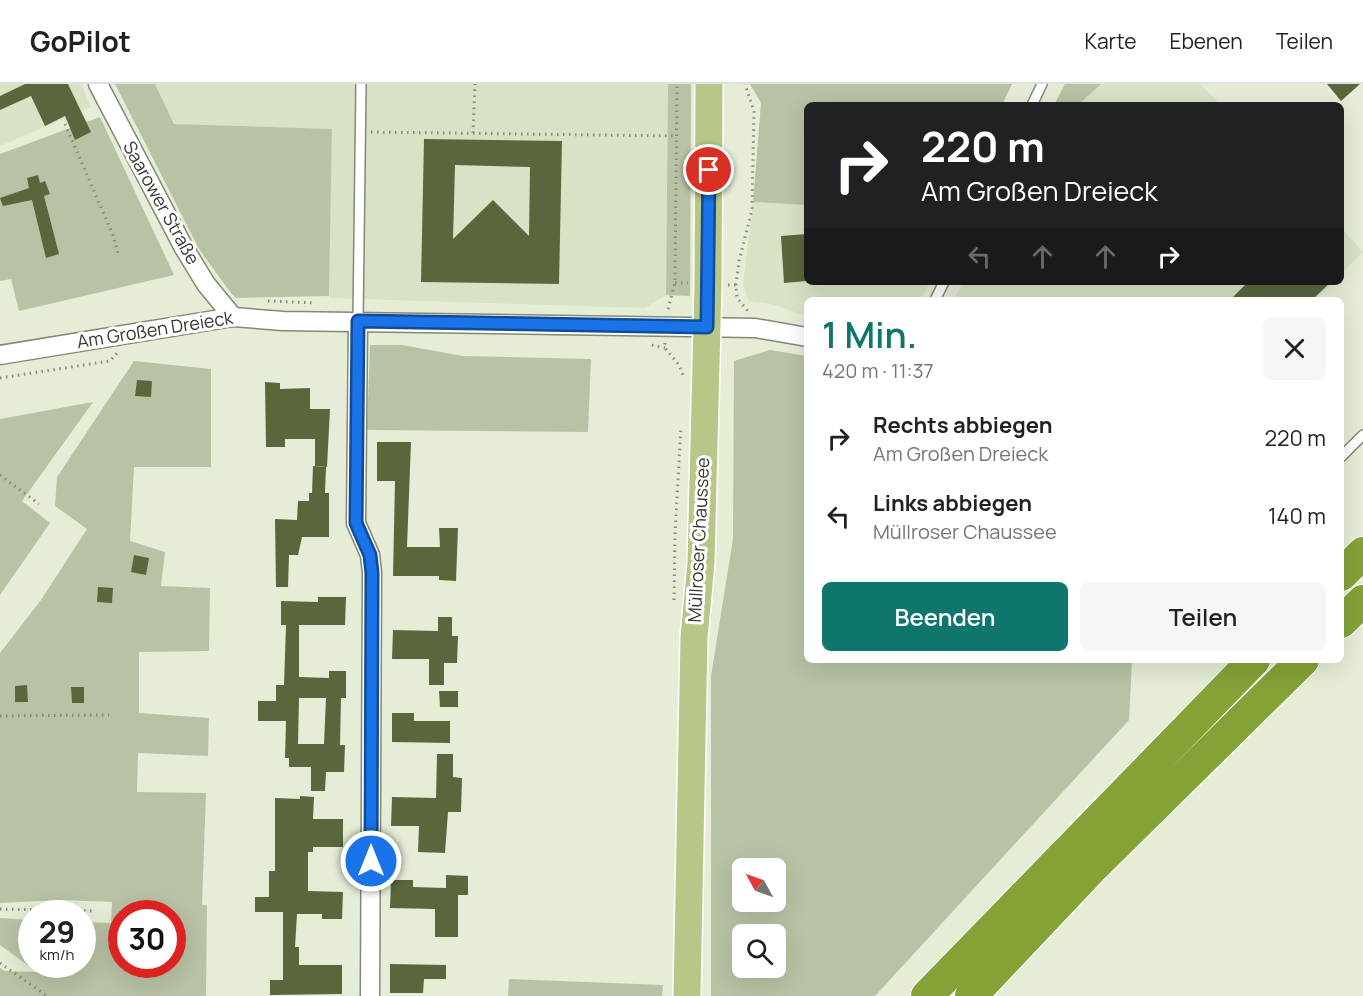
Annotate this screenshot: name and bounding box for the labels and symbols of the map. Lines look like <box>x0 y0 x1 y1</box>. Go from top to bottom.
street label: Saarower Straße <box>118 137 206 268</box>
pin <box>683 144 734 195</box>
street label: Am Großen Dreieck <box>75 305 236 353</box>
street label: Müllroser Chaussee <box>682 457 714 623</box>
position arrow <box>339 829 403 893</box>
north arrow <box>732 858 786 912</box>
speed limit sign: 30 <box>108 900 186 978</box>

